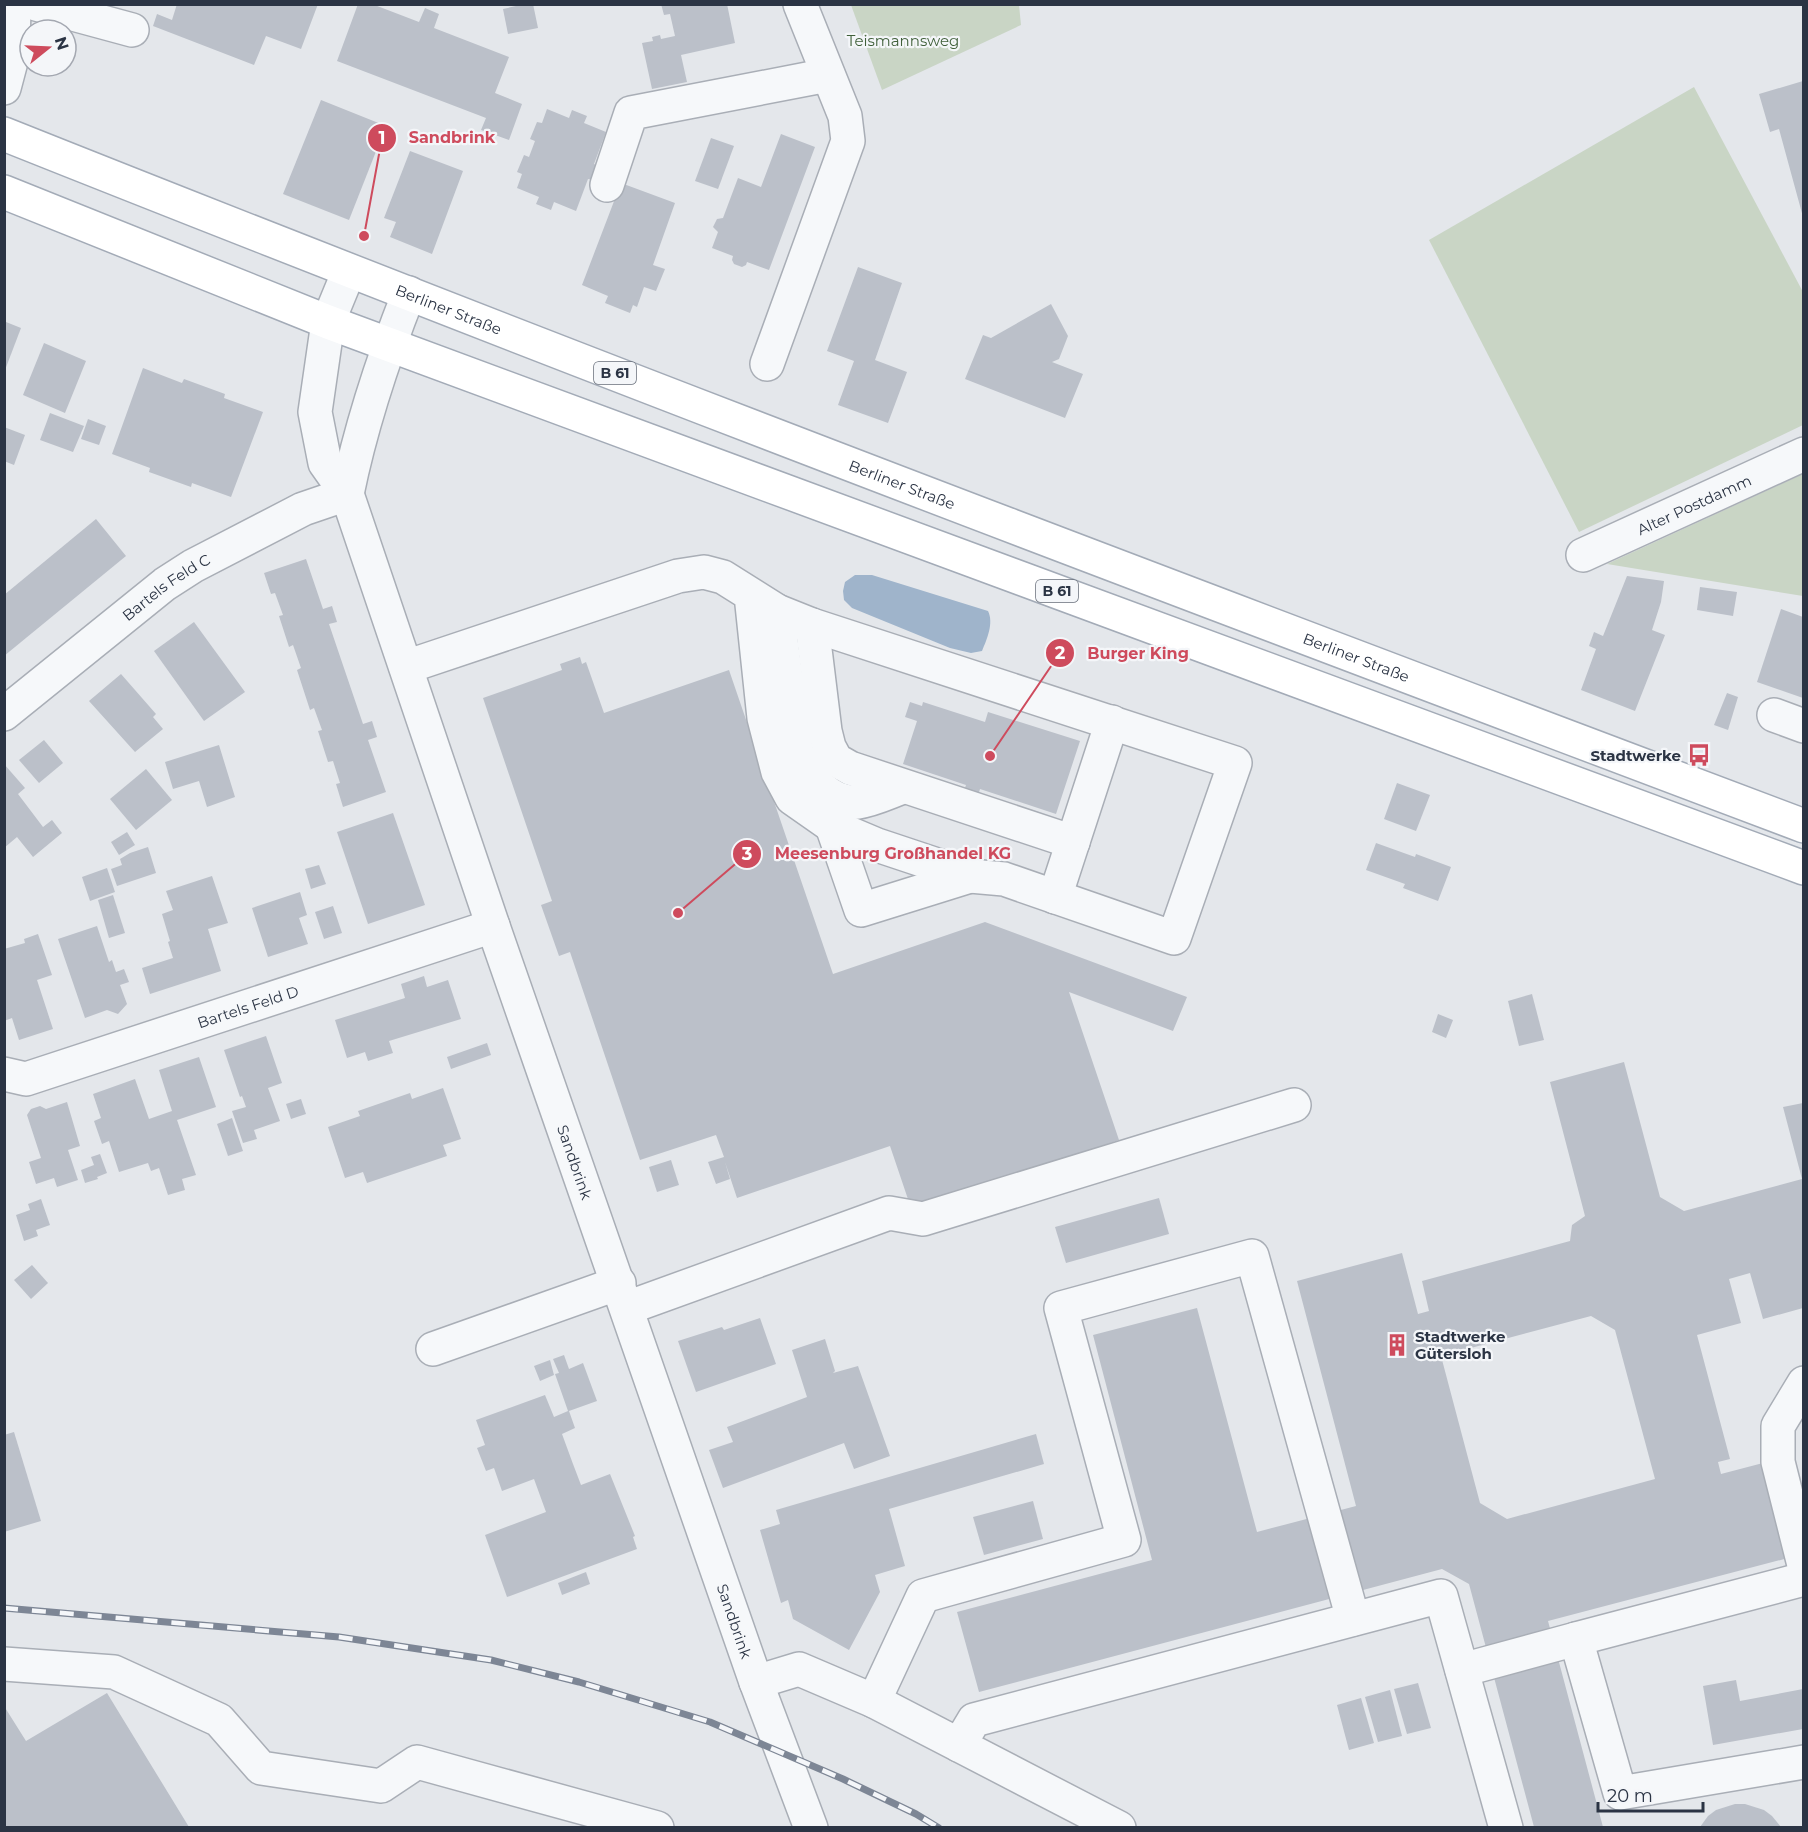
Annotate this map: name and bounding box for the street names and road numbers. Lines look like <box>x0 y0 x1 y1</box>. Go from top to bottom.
street label: Berliner Straße <box>393 280 504 338</box>
road number: B 61 <box>594 362 636 384</box>
street label: Berliner Straße <box>846 455 958 513</box>
street label: Alter Postdamm <box>1634 470 1754 539</box>
street label: Bartels Feld C <box>118 549 213 625</box>
road number: B 61 <box>1036 580 1078 602</box>
street label: Berliner Straße <box>1301 628 1412 686</box>
street label: Bartels Feld D <box>195 981 301 1032</box>
street label: Sandbrink <box>553 1122 597 1202</box>
street label: Sandbrink <box>713 1581 757 1661</box>

